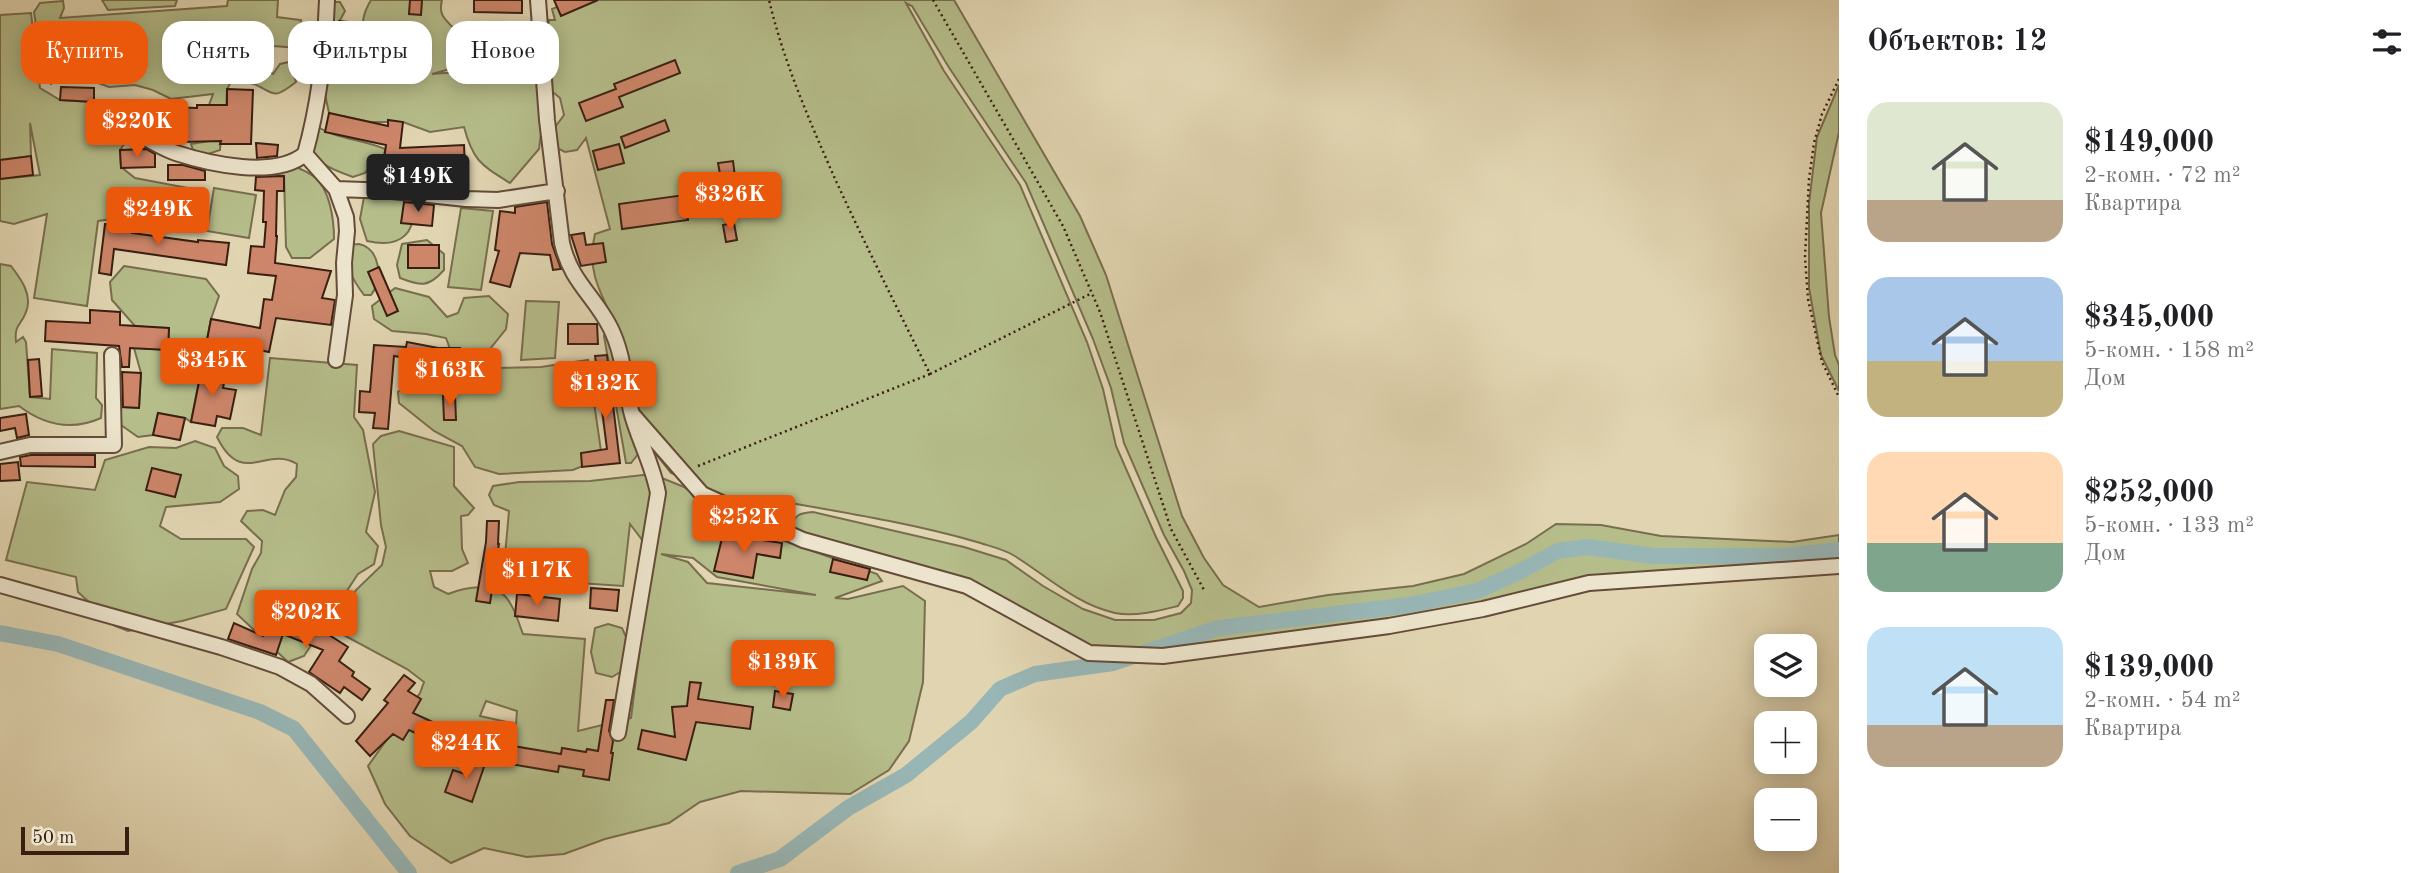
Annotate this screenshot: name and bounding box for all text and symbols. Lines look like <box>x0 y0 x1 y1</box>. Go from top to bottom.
chip: Купить <box>21 21 148 84</box>
chip: Снять <box>162 21 274 84</box>
chip: Фильтры <box>288 21 432 84</box>
chip: Новое <box>446 21 559 84</box>
icon: filters <box>2368 23 2406 61</box>
text: Объектов: 12 <box>1867 27 2047 57</box>
pin: $220K <box>88 100 186 159</box>
text: $220K <box>101 110 173 133</box>
text: $149,000 <box>2084 128 2214 158</box>
icon: home <box>1923 130 2007 214</box>
pin: $149K <box>369 154 467 214</box>
text: 2-комн. · 72 m² <box>2084 164 2241 187</box>
text: $149K <box>382 165 454 188</box>
pin: $326K <box>681 173 779 232</box>
text: $326K <box>694 183 766 206</box>
pin: $249K <box>109 188 207 247</box>
text: Квартира <box>2084 192 2182 215</box>
text: $249K <box>122 198 194 221</box>
text: $345,000 <box>2084 303 2214 333</box>
icon: home <box>1923 305 2007 389</box>
pin: $345K <box>163 338 261 398</box>
text: 5-комн. · 158 m² <box>2084 339 2254 362</box>
pin: $163K <box>401 348 499 408</box>
text: $345K <box>176 349 248 372</box>
text: $163K <box>414 359 486 382</box>
pin: $132K <box>556 362 654 421</box>
text: Дом <box>2084 367 2126 390</box>
text: $132K <box>569 372 641 395</box>
text: $252,000 <box>2084 478 2214 508</box>
icon: home <box>1923 480 2007 564</box>
pin: $252K <box>695 496 793 555</box>
text: $252K <box>708 506 780 529</box>
text: 5-комн. · 133 m² <box>2084 514 2254 537</box>
text: Дом <box>2084 542 2126 565</box>
pin: $117K <box>488 548 586 608</box>
text: $117K <box>501 559 573 582</box>
pin: $202K <box>257 590 355 650</box>
text: $202K <box>270 601 342 624</box>
map controls <box>1754 634 1817 851</box>
button: layers <box>1754 634 1817 697</box>
pin: $139K <box>734 640 832 700</box>
text: $139K <box>747 651 819 674</box>
text: $139,000 <box>2084 653 2214 683</box>
icon: home <box>1923 655 2007 739</box>
text: 2-комн. · 54 m² <box>2084 689 2241 712</box>
button: + <box>1754 711 1817 774</box>
text: Квартира <box>2084 717 2182 740</box>
pin: $244K <box>417 722 515 781</box>
text: $244K <box>430 732 502 755</box>
button: − <box>1754 788 1817 851</box>
scale bar <box>21 824 130 856</box>
text: 50 m <box>32 829 74 848</box>

